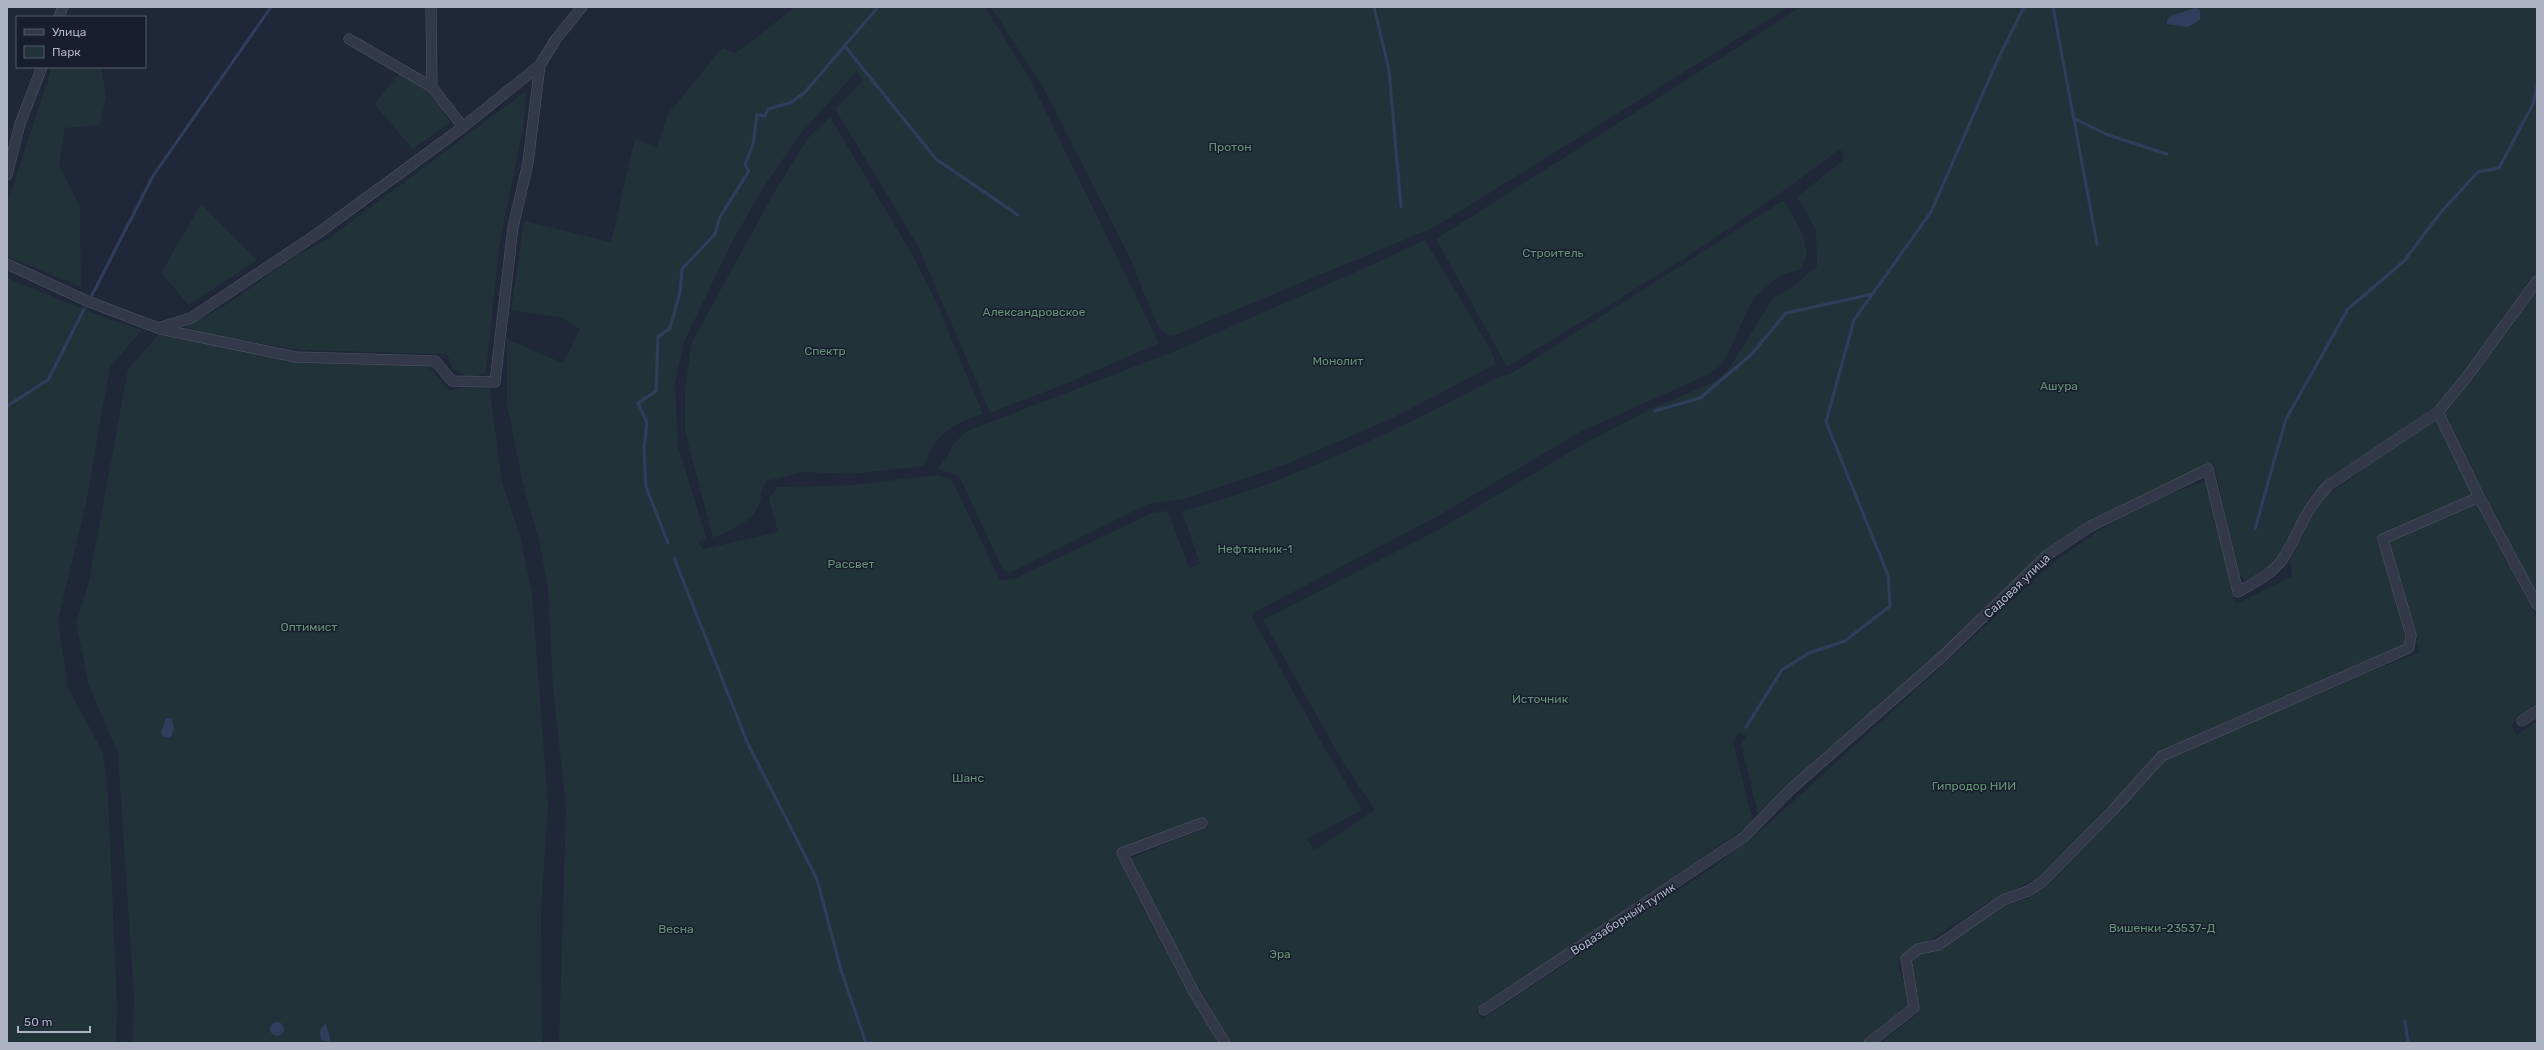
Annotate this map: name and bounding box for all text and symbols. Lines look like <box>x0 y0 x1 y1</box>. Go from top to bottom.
legend <box>16 16 146 68</box>
text: Улица <box>52 25 86 39</box>
text: Парк <box>52 45 81 59</box>
park label: Протон <box>1209 140 1251 154</box>
park label: Строитель <box>1522 246 1584 260</box>
park label: Александровское <box>983 305 1086 319</box>
park label: Спектр <box>804 344 846 358</box>
park label: Монолит <box>1313 354 1363 368</box>
park label: Ашура <box>2040 379 2078 393</box>
park label: Нефтянник-1 <box>1218 542 1292 556</box>
street label: Садовая улица <box>1981 551 2053 621</box>
park label: Рассвет <box>827 557 875 571</box>
park label: Оптимист <box>281 620 337 634</box>
park label: Источник <box>1512 692 1569 706</box>
park label: Шанс <box>952 771 984 785</box>
park label: Гипродор НИИ <box>1932 779 2016 793</box>
street label: Водазаборный тупик <box>1568 880 1679 958</box>
park label: Вишенки-23537-Д <box>2109 921 2216 935</box>
park label: Весна <box>658 922 694 936</box>
park label: Эра <box>1269 947 1291 961</box>
scale bar <box>18 1008 90 1034</box>
text: 50 m <box>24 1015 52 1029</box>

